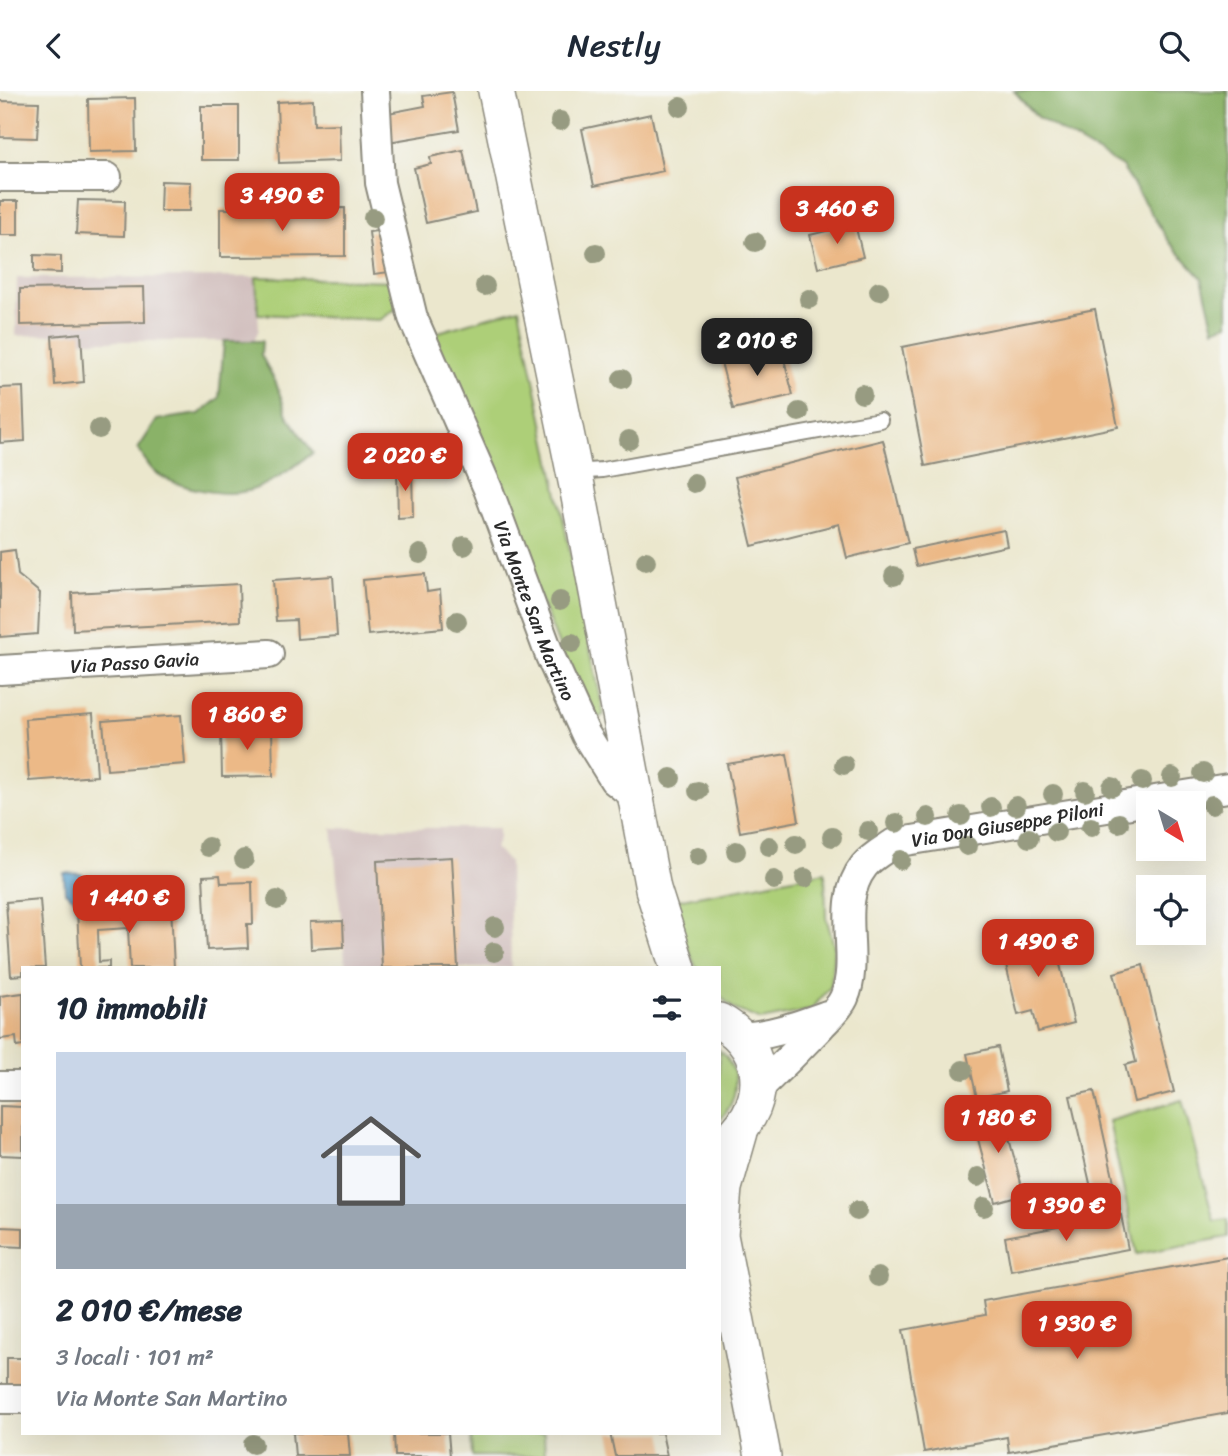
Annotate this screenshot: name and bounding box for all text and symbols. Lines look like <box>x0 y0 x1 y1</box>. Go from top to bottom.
text: Nestly <box>567 17 661 74</box>
icon: back <box>35 27 73 65</box>
icon: search <box>1155 27 1193 65</box>
pin: 3 490 € <box>217 173 347 233</box>
text: 3 490 € <box>241 175 323 216</box>
pin: 3 460 € <box>772 187 902 246</box>
text: 3 460 € <box>796 188 878 229</box>
pin: 2 010 € <box>692 319 822 378</box>
text: 2 010 € <box>717 320 797 361</box>
pin: 2 020 € <box>340 433 470 493</box>
text: 2 020 € <box>364 435 446 476</box>
street label: Via Monte San Martino <box>485 516 585 707</box>
street label: Via Passo Gavia <box>69 642 201 682</box>
pin: 1 860 € <box>182 693 312 752</box>
text: 1 860 € <box>208 694 286 735</box>
north arrow <box>1136 791 1206 861</box>
map controls <box>1136 791 1206 945</box>
street label: Via Don Giuseppe Piloni <box>909 792 1107 856</box>
pin: 1 440 € <box>64 875 194 935</box>
button: locate <box>1136 875 1206 945</box>
text: 1 440 € <box>89 877 169 918</box>
pin: 1 490 € <box>973 919 1103 979</box>
text: 1 490 € <box>998 921 1078 962</box>
text: 10 immobili <box>56 981 206 1035</box>
icon: filters <box>648 989 686 1027</box>
pin: 1 180 € <box>933 1095 1063 1155</box>
text: 1 180 € <box>960 1097 1036 1138</box>
icon: home <box>308 1098 434 1224</box>
pin: 1 390 € <box>1001 1183 1131 1243</box>
text: 1 390 € <box>1027 1185 1105 1226</box>
text: 2 010 €/mese <box>56 1283 242 1337</box>
pin: 1 930 € <box>1012 1301 1142 1361</box>
text: 1 930 € <box>1038 1303 1116 1344</box>
text: 3 locali · 101 m² <box>56 1337 214 1378</box>
text: Via Monte San Martino <box>56 1378 287 1419</box>

